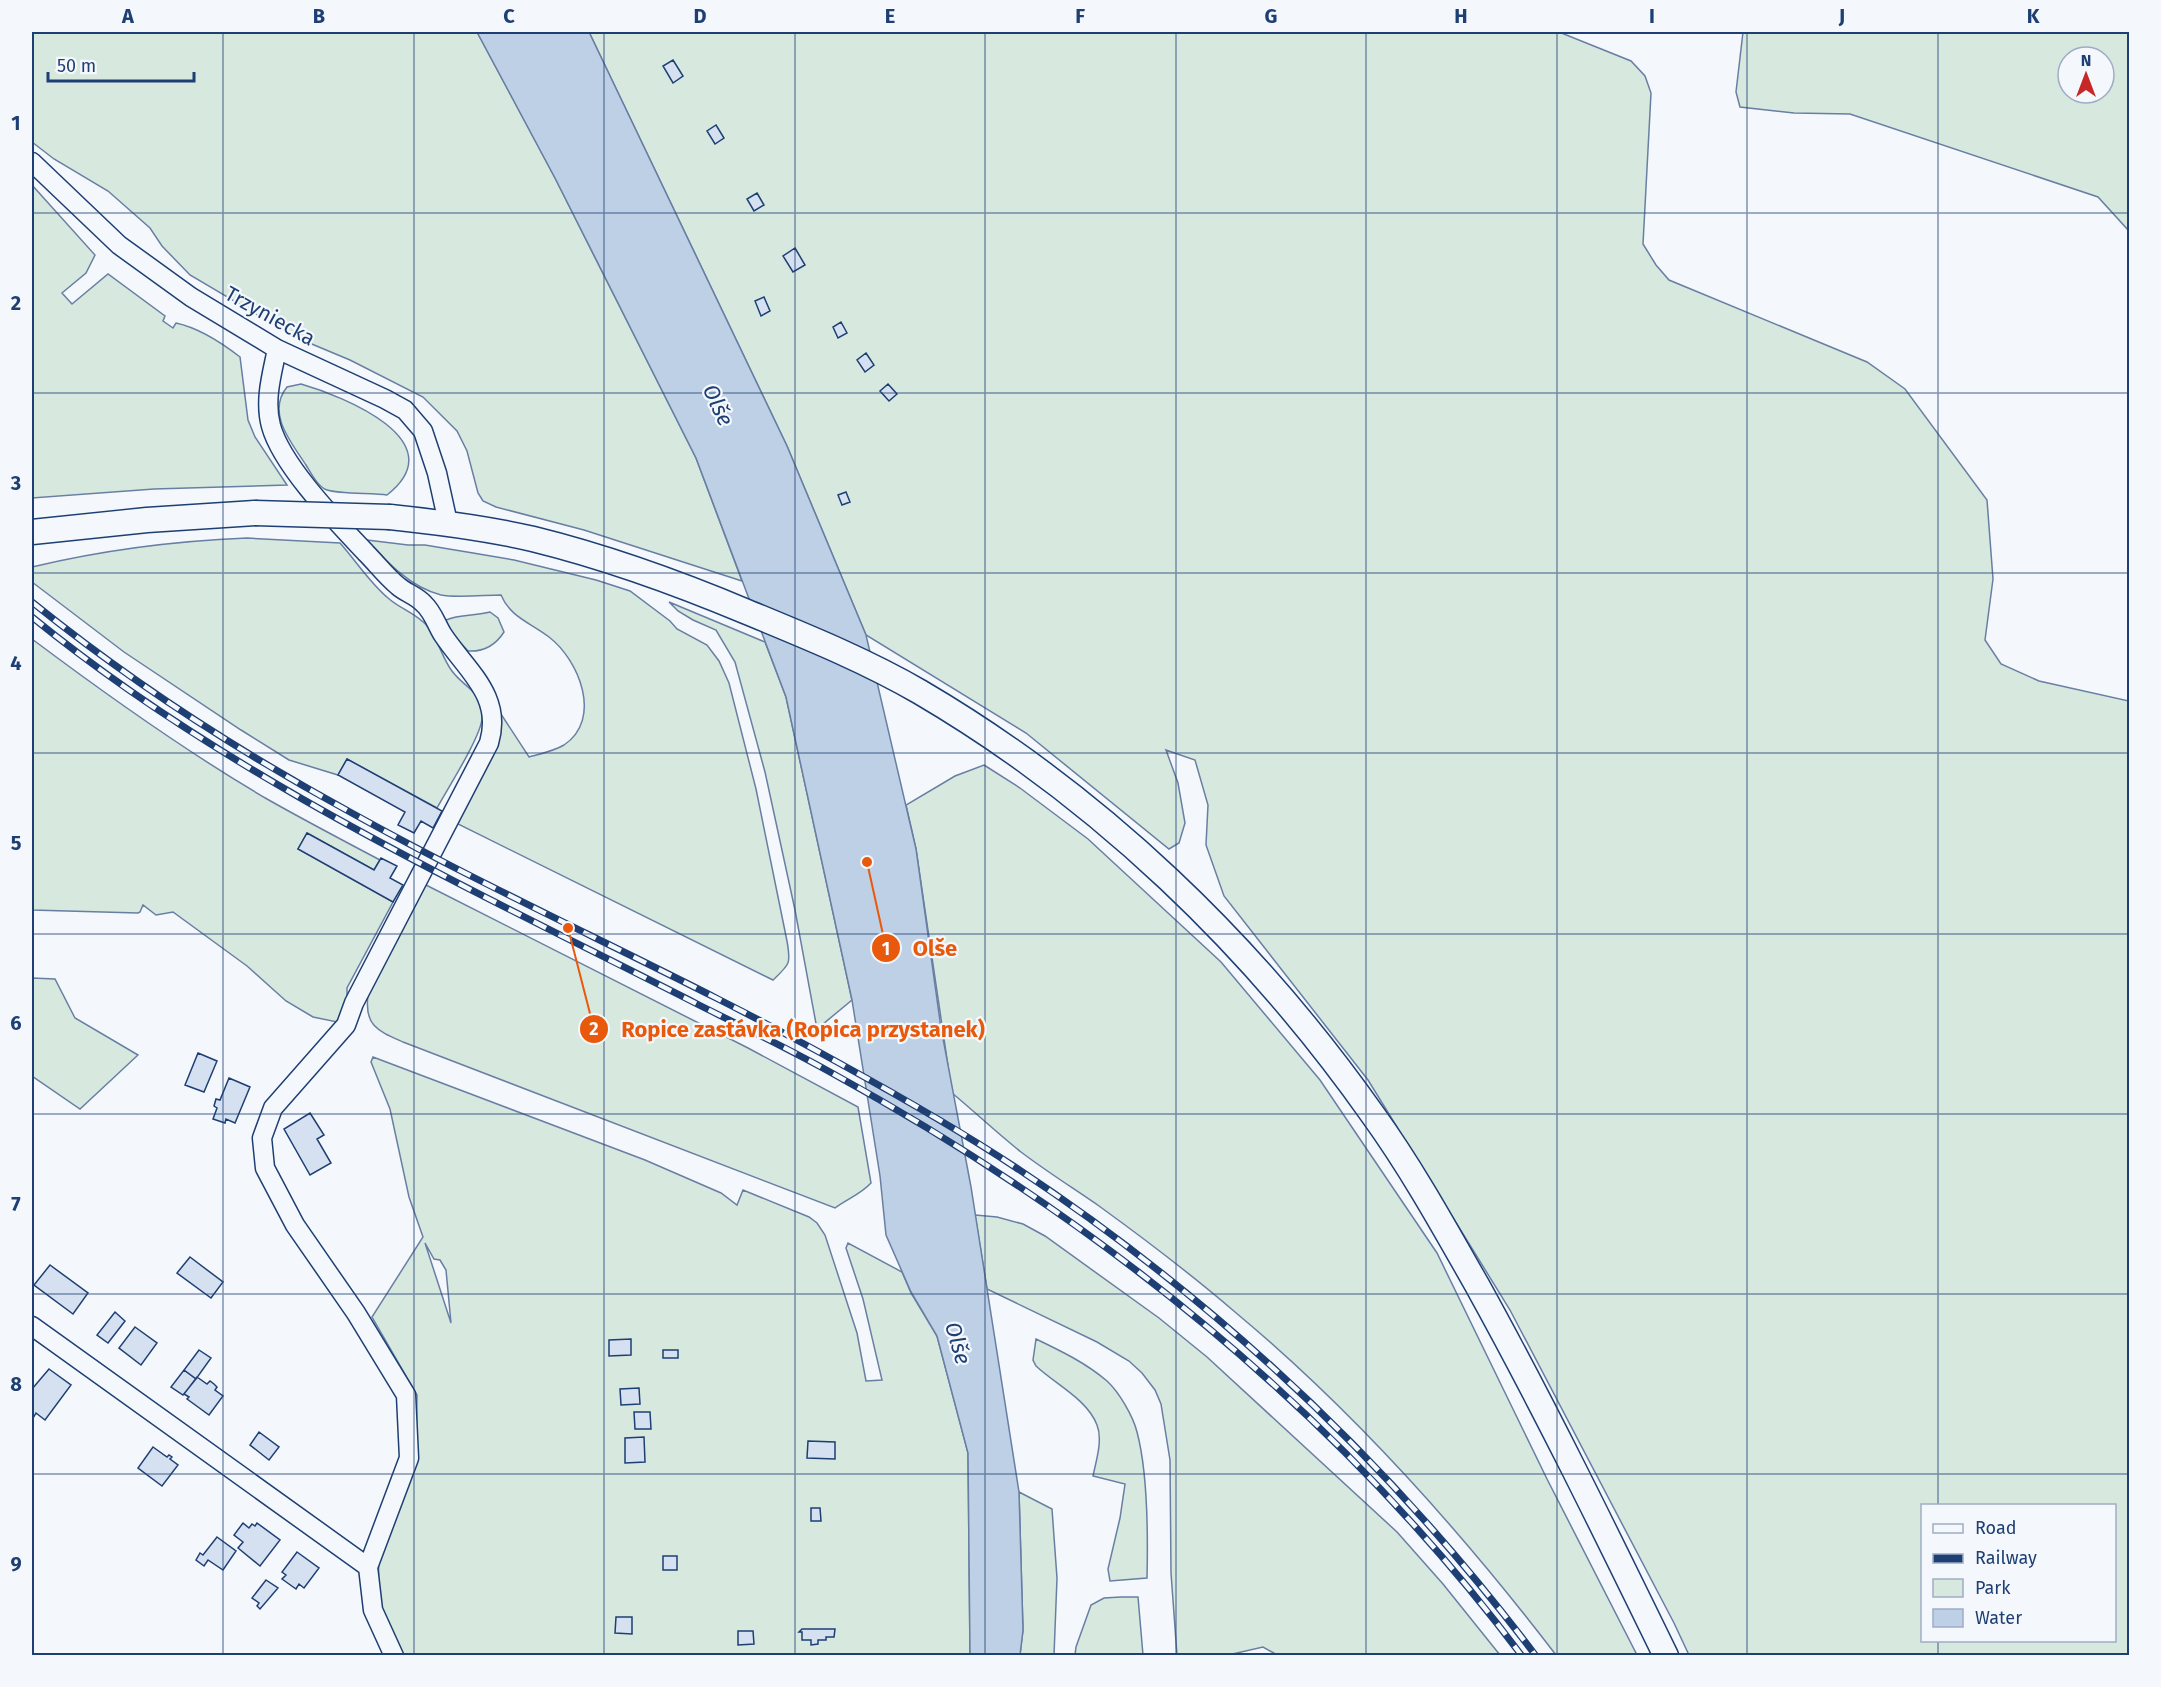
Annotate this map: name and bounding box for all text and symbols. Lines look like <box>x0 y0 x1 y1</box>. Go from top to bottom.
text: A <box>121 4 135 28</box>
text: B <box>313 4 325 28</box>
text: C <box>503 4 515 28</box>
text: D <box>693 4 707 28</box>
text: E <box>885 4 895 28</box>
text: F <box>1075 4 1085 28</box>
text: G <box>1265 4 1277 28</box>
text: H <box>1454 4 1468 28</box>
text: I <box>1649 4 1655 28</box>
text: J <box>1838 4 1845 28</box>
text: K <box>2027 4 2040 28</box>
scale bar <box>48 45 194 83</box>
north arrow <box>2056 45 2116 105</box>
text: N <box>2081 51 2091 70</box>
text: 50 m <box>57 55 96 77</box>
text: 1 <box>11 111 21 135</box>
street label: Trzyniecka <box>220 281 320 351</box>
text: 2 <box>11 291 21 315</box>
water label: Olše <box>697 380 739 430</box>
text: 3 <box>10 471 21 495</box>
text: 4 <box>10 651 22 675</box>
text: 5 <box>11 831 22 855</box>
callout: Olše <box>871 928 969 968</box>
text: Olše <box>913 935 957 962</box>
text: 1 <box>882 938 890 960</box>
callout: Ropice zastávka (Ropica przystanek) <box>579 1009 996 1049</box>
text: 6 <box>10 1011 22 1035</box>
text: Ropice zastávka (Ropica przystanek) <box>621 1016 985 1043</box>
text: 2 <box>589 1018 599 1040</box>
text: 7 <box>11 1192 21 1216</box>
water label: Olše <box>939 1319 977 1367</box>
text: 8 <box>10 1372 22 1396</box>
legend <box>1921 1504 2116 1642</box>
text: Road <box>1975 1517 2017 1539</box>
text: Railway <box>1975 1547 2037 1569</box>
text: 9 <box>10 1552 22 1576</box>
text: Park <box>1975 1577 2011 1599</box>
text: Water <box>1975 1607 2022 1629</box>

